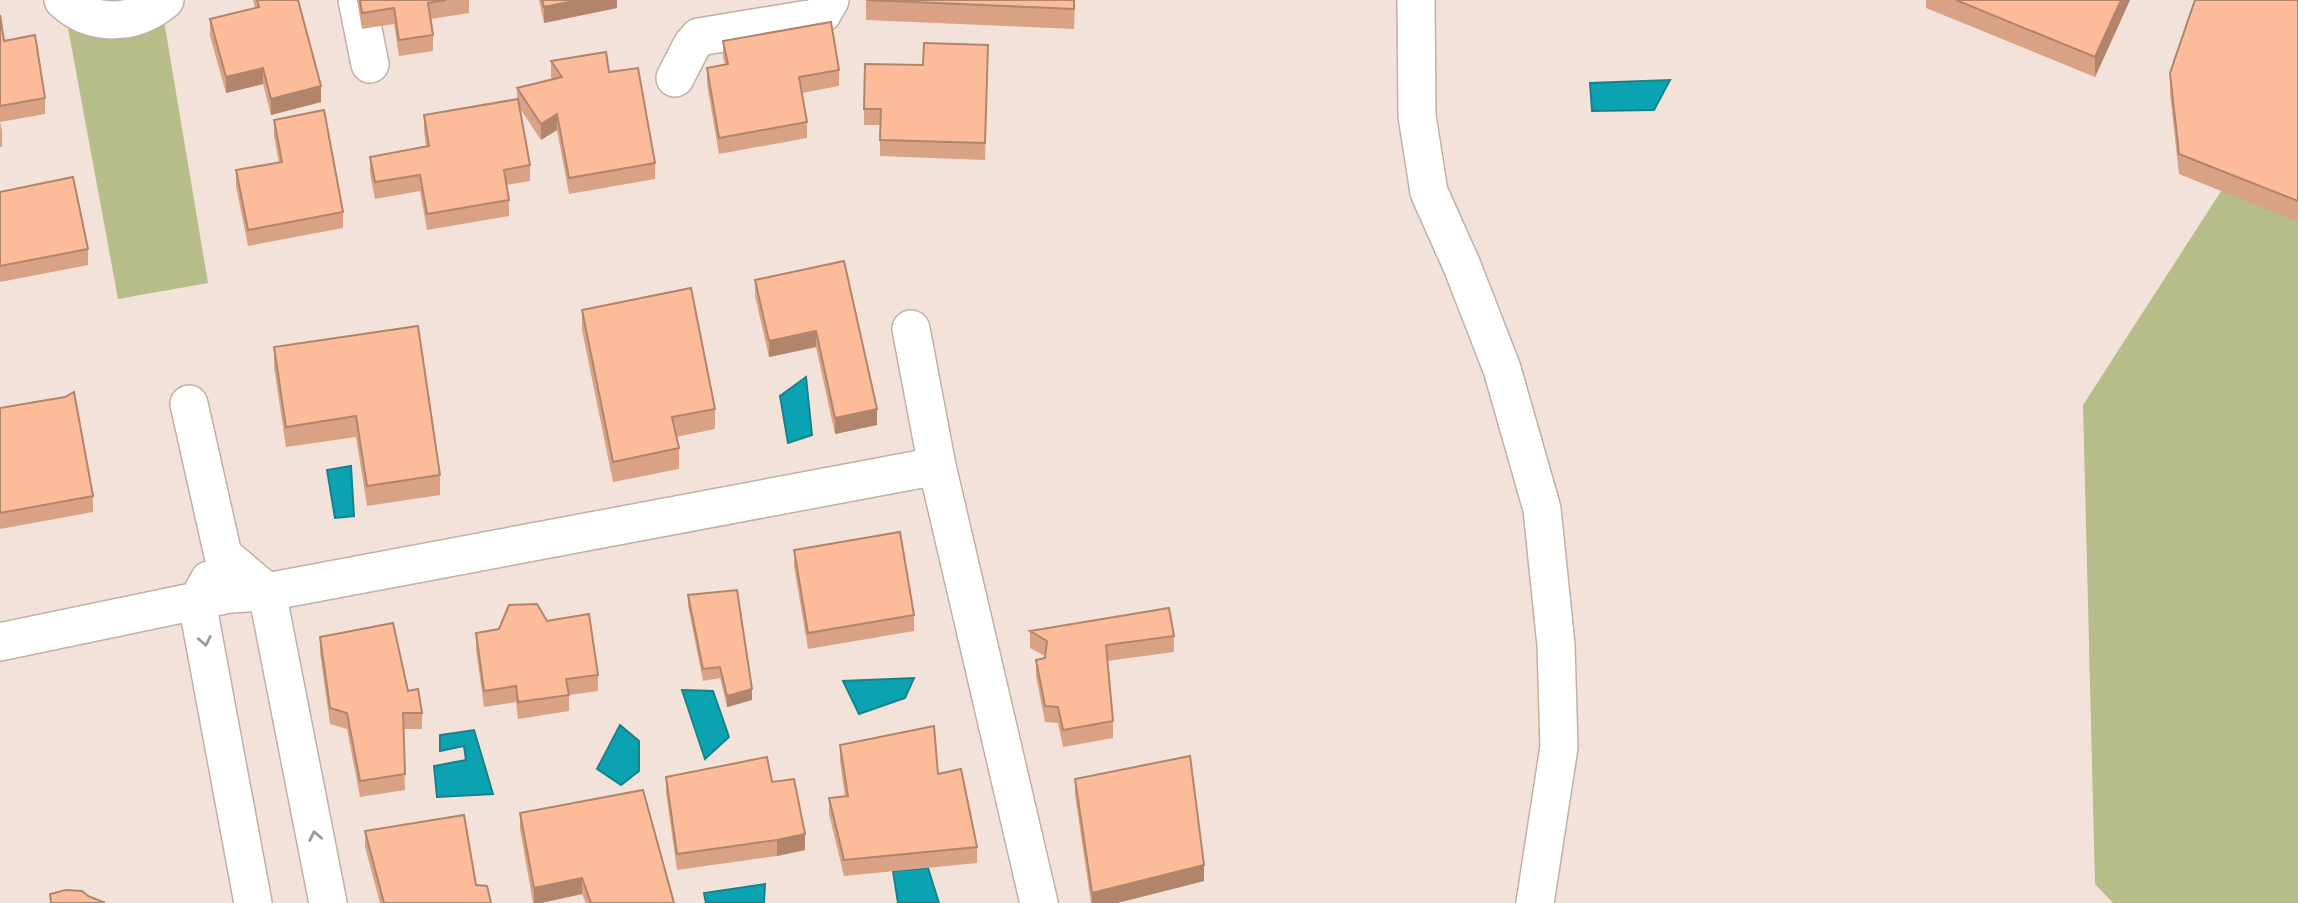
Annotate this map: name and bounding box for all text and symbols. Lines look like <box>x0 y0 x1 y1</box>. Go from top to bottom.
one-way arrow <box>196 635 211 647</box>
one-way arrow <box>308 830 323 842</box>

